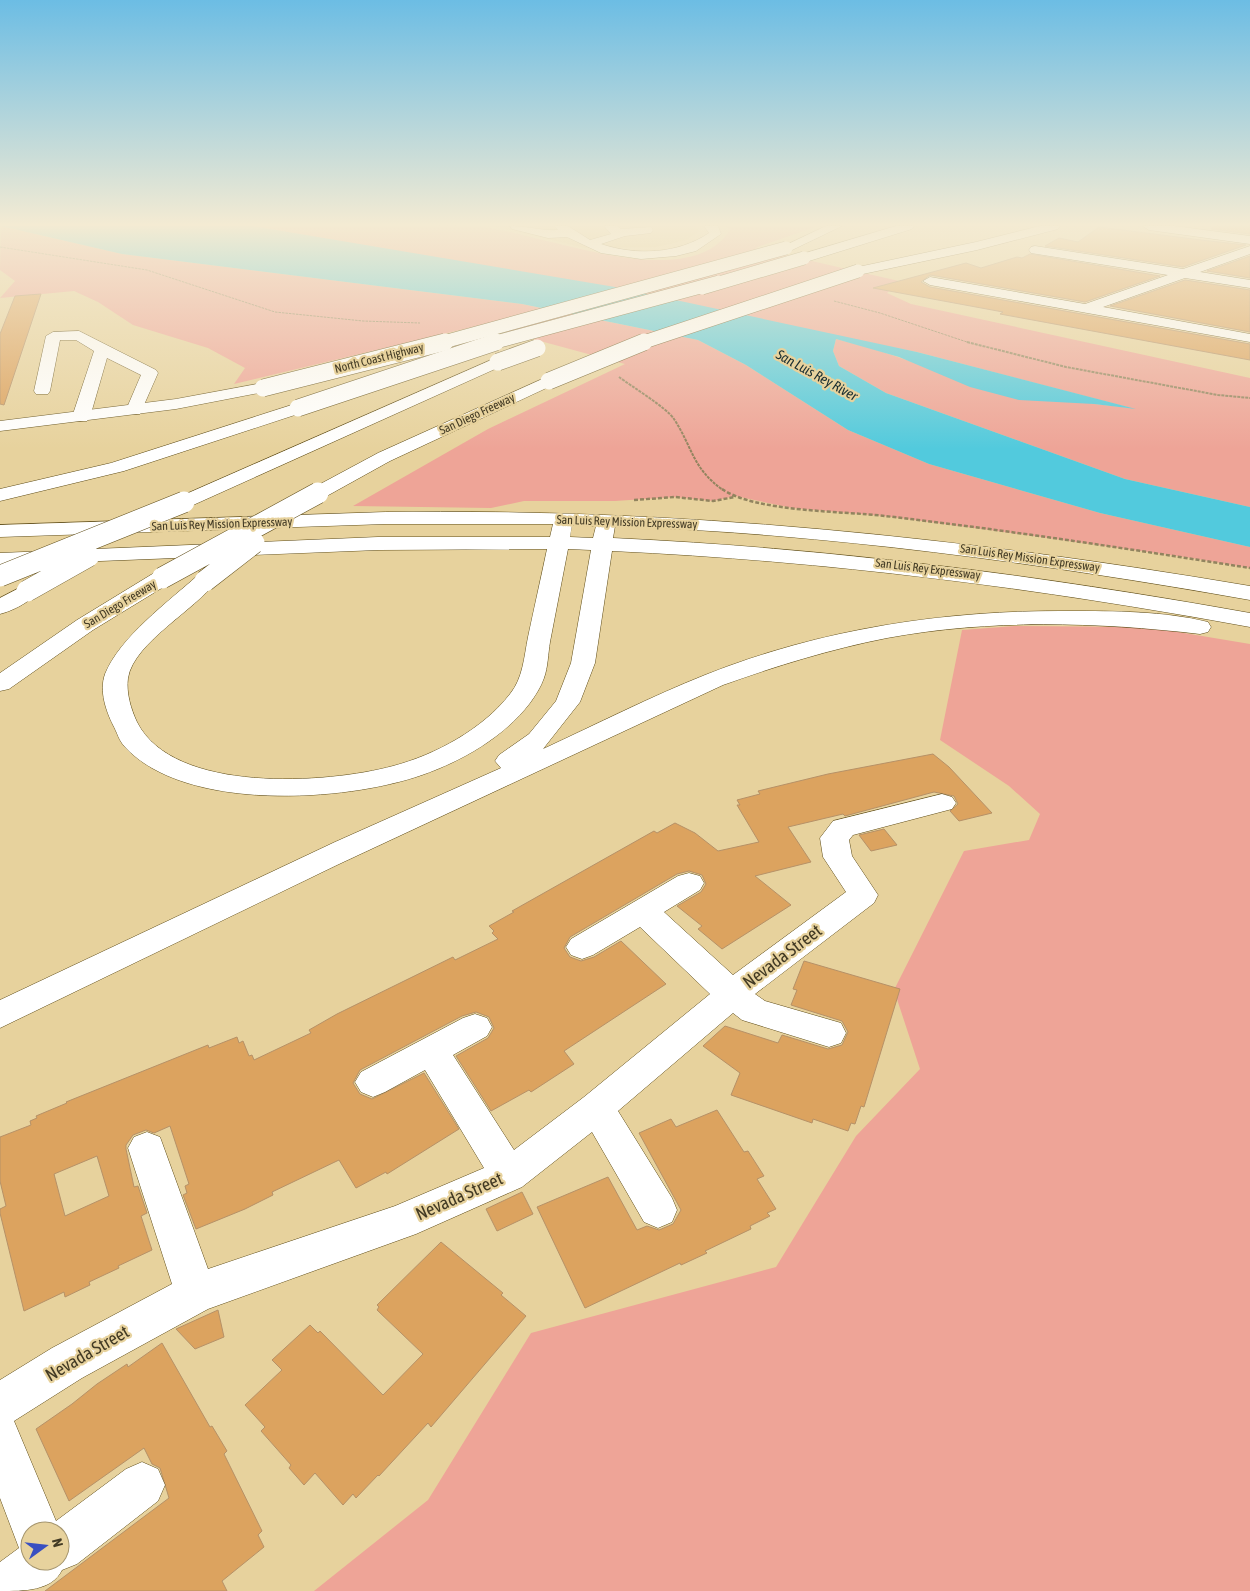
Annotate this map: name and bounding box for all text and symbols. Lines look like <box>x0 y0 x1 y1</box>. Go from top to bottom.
street label: North Coast Highway <box>333 340 425 376</box>
water label: San Luis Rey River <box>773 346 861 404</box>
street label: San Diego Freeway <box>437 390 517 438</box>
street label: San Luis Rey Mission Expressway <box>556 513 698 531</box>
street label: San Luis Rey Mission Expressway <box>151 515 293 533</box>
street label: San Luis Rey Mission Expressway <box>959 541 1101 575</box>
street label: San Luis Rey Expressway <box>875 556 981 582</box>
street label: San Diego Freeway <box>81 577 159 631</box>
street label: Nevada Street <box>739 920 825 992</box>
street label: Nevada Street <box>412 1167 506 1225</box>
street label: Nevada Street <box>41 1321 133 1385</box>
north arrow <box>20 1521 70 1571</box>
text: N <box>49 1537 66 1549</box>

